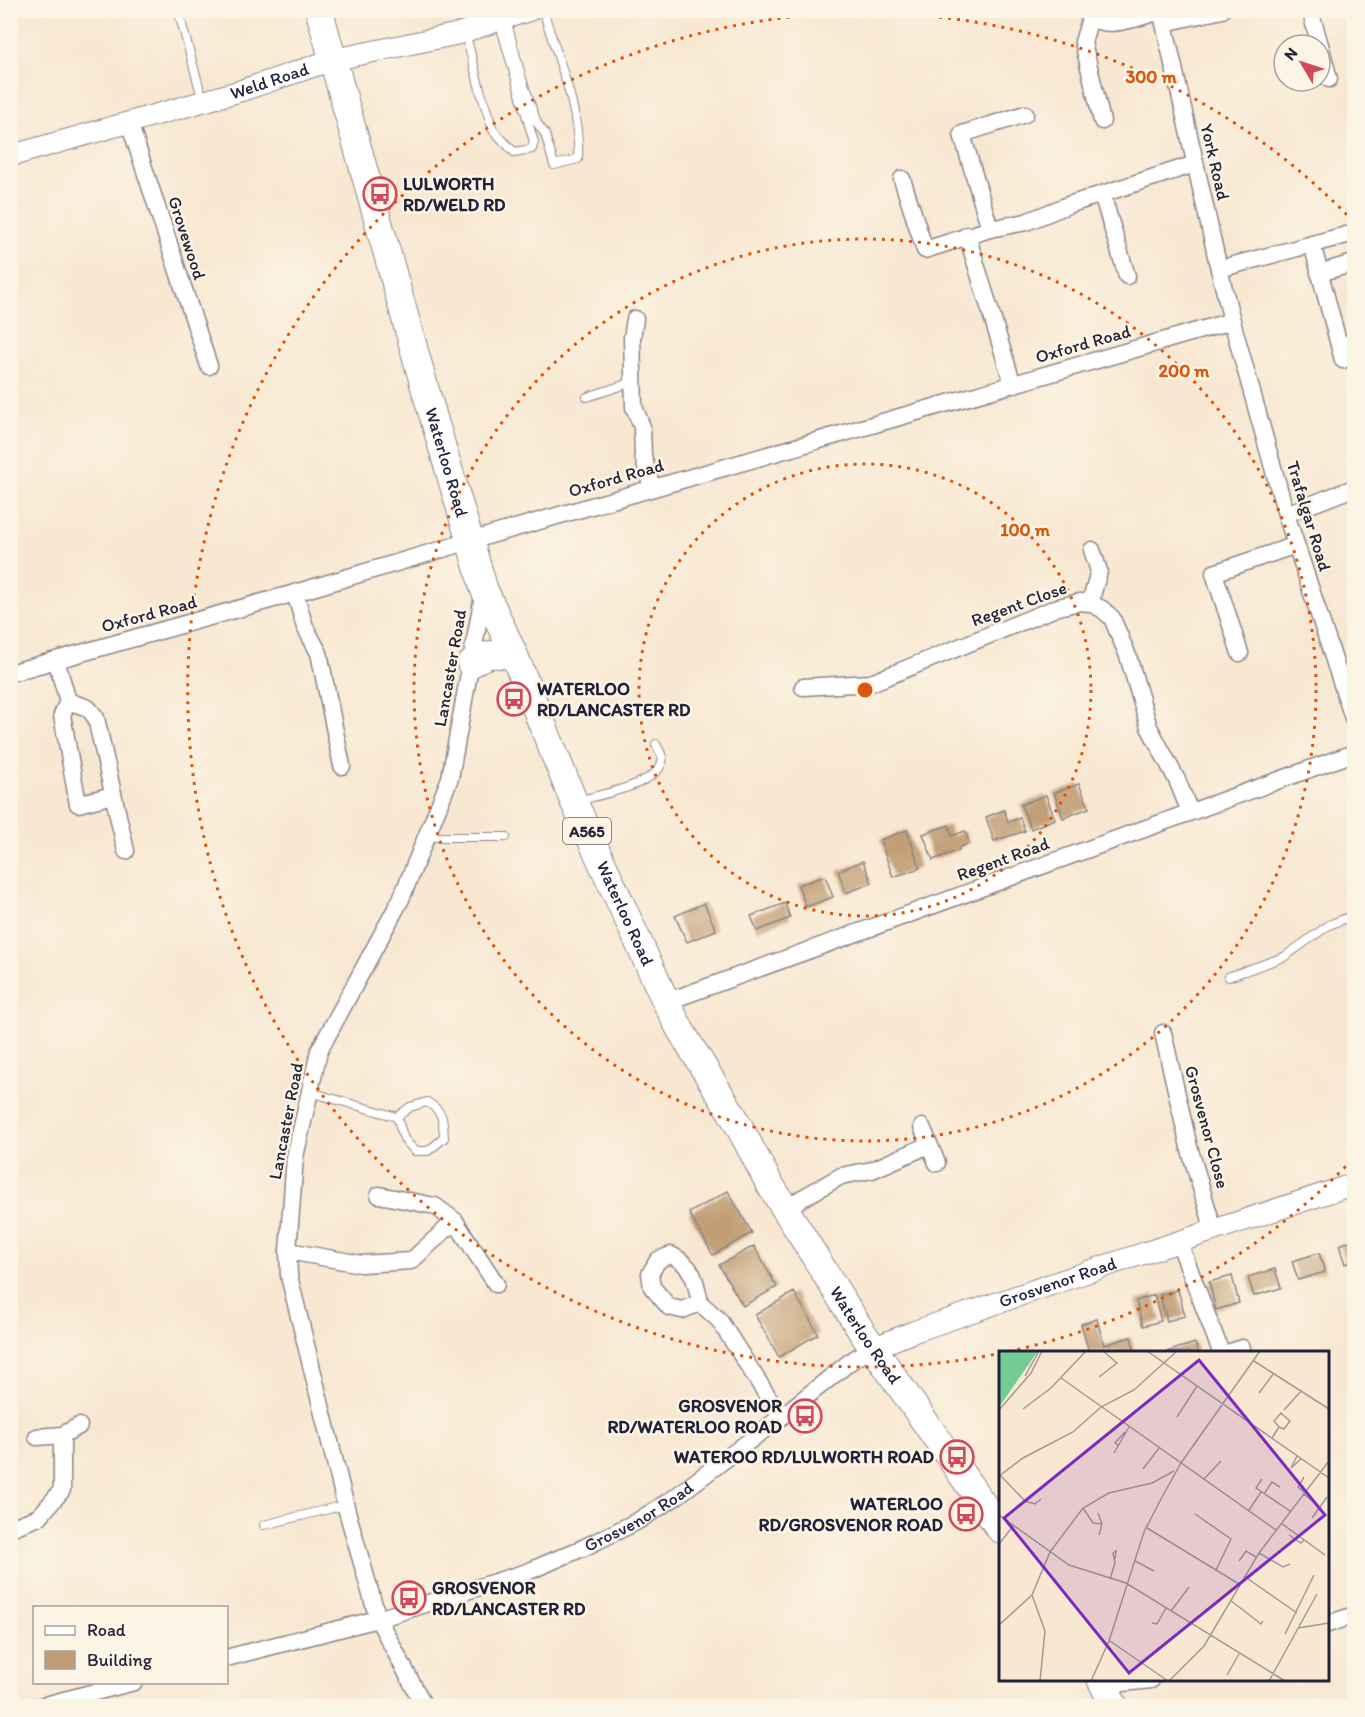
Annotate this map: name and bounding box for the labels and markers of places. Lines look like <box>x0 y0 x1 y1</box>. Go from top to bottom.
place label: LULWORTH RD/WELD RD <box>403 173 506 216</box>
bus stop icon: LULWORTH RD/WELD RD <box>362 176 398 212</box>
place label: WATERLOO RD/LANCASTER RD <box>537 678 691 721</box>
centre of rings <box>855 680 875 700</box>
bus stop icon: WATERLOO RD/LANCASTER RD <box>496 681 532 717</box>
place label: GROSVENOR RD/WATERLOO ROAD <box>607 1395 782 1438</box>
bus stop icon: GROSVENOR RD/WATERLOO ROAD <box>787 1398 823 1434</box>
bus stop icon: WATEROO RD/LULWORTH ROAD <box>939 1439 975 1475</box>
place label: WATEROO RD/LULWORTH ROAD <box>674 1446 935 1468</box>
place label: WATERLOO RD/GROSVENOR ROAD <box>759 1493 944 1536</box>
bus stop icon: WATERLOO RD/GROSVENOR ROAD <box>948 1496 984 1532</box>
place label: GROSVENOR RD/LANCASTER RD <box>432 1577 586 1620</box>
bus stop icon: GROSVENOR RD/LANCASTER RD <box>391 1580 427 1616</box>

